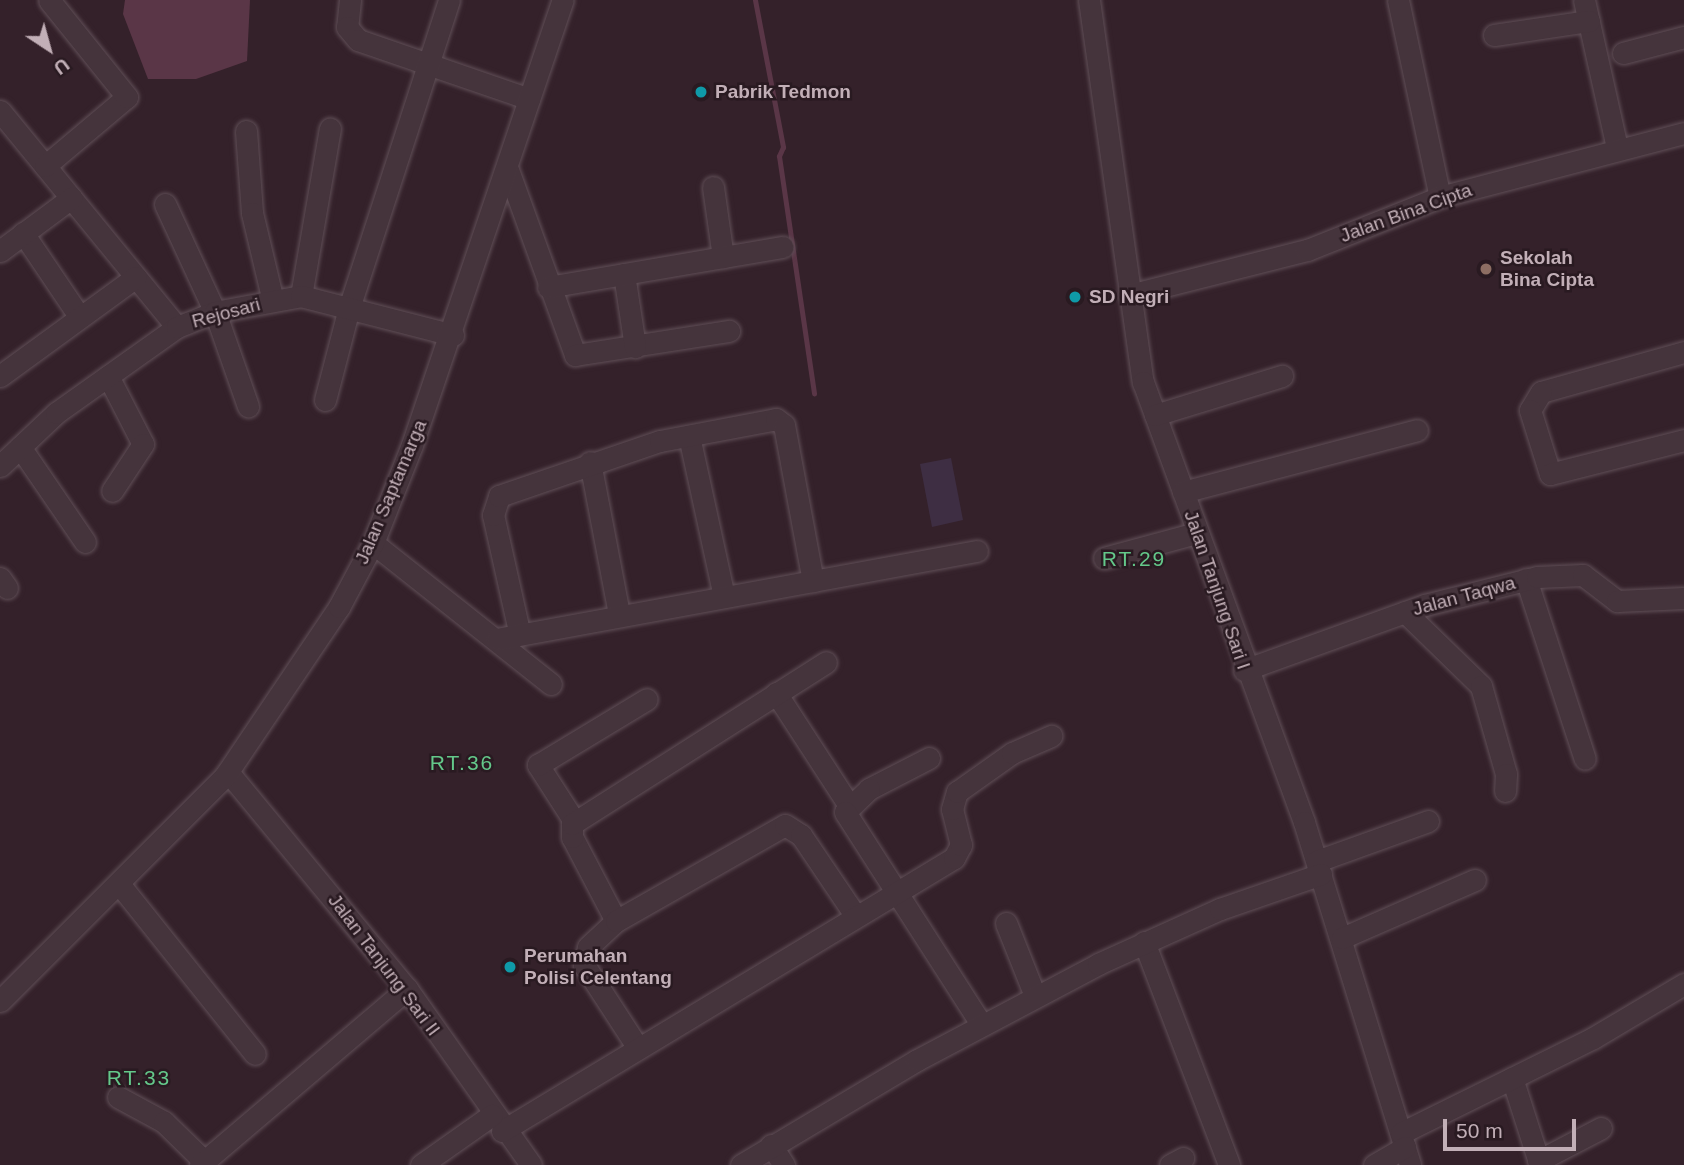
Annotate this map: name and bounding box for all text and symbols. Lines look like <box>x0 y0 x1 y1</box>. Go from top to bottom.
north arrow <box>14 14 84 84</box>
text: U <box>50 54 73 79</box>
place label: Pabrik Tedmon <box>715 81 851 103</box>
marker: Pabrik Tedmon <box>693 84 709 100</box>
street label: Jalan Bina Cipta <box>1337 179 1475 247</box>
place label: Sekolah Bina Cipta <box>1500 247 1594 291</box>
marker: Sekolah Bina Cipta <box>1478 261 1494 277</box>
place label: SD Negri <box>1089 286 1169 308</box>
marker: SD Negri <box>1067 289 1083 305</box>
street label: Rejosari <box>189 293 263 333</box>
street label: Jalan Saptamarga <box>350 417 432 567</box>
street label: Jalan Tanjung Sari I <box>1179 507 1255 673</box>
district label: RT.29 <box>1102 546 1166 572</box>
street label: Jalan Taqwa <box>1410 571 1518 621</box>
district label: RT.36 <box>430 750 494 776</box>
street label: Jalan Tanjung Sari II <box>323 889 445 1041</box>
place label: Perumahan Polisi Celentang <box>524 945 672 989</box>
marker: Perumahan Polisi Celentang <box>502 959 518 975</box>
district label: RT.33 <box>107 1065 171 1091</box>
scale bar <box>1446 1106 1579 1150</box>
text: 50 m <box>1456 1119 1503 1142</box>

